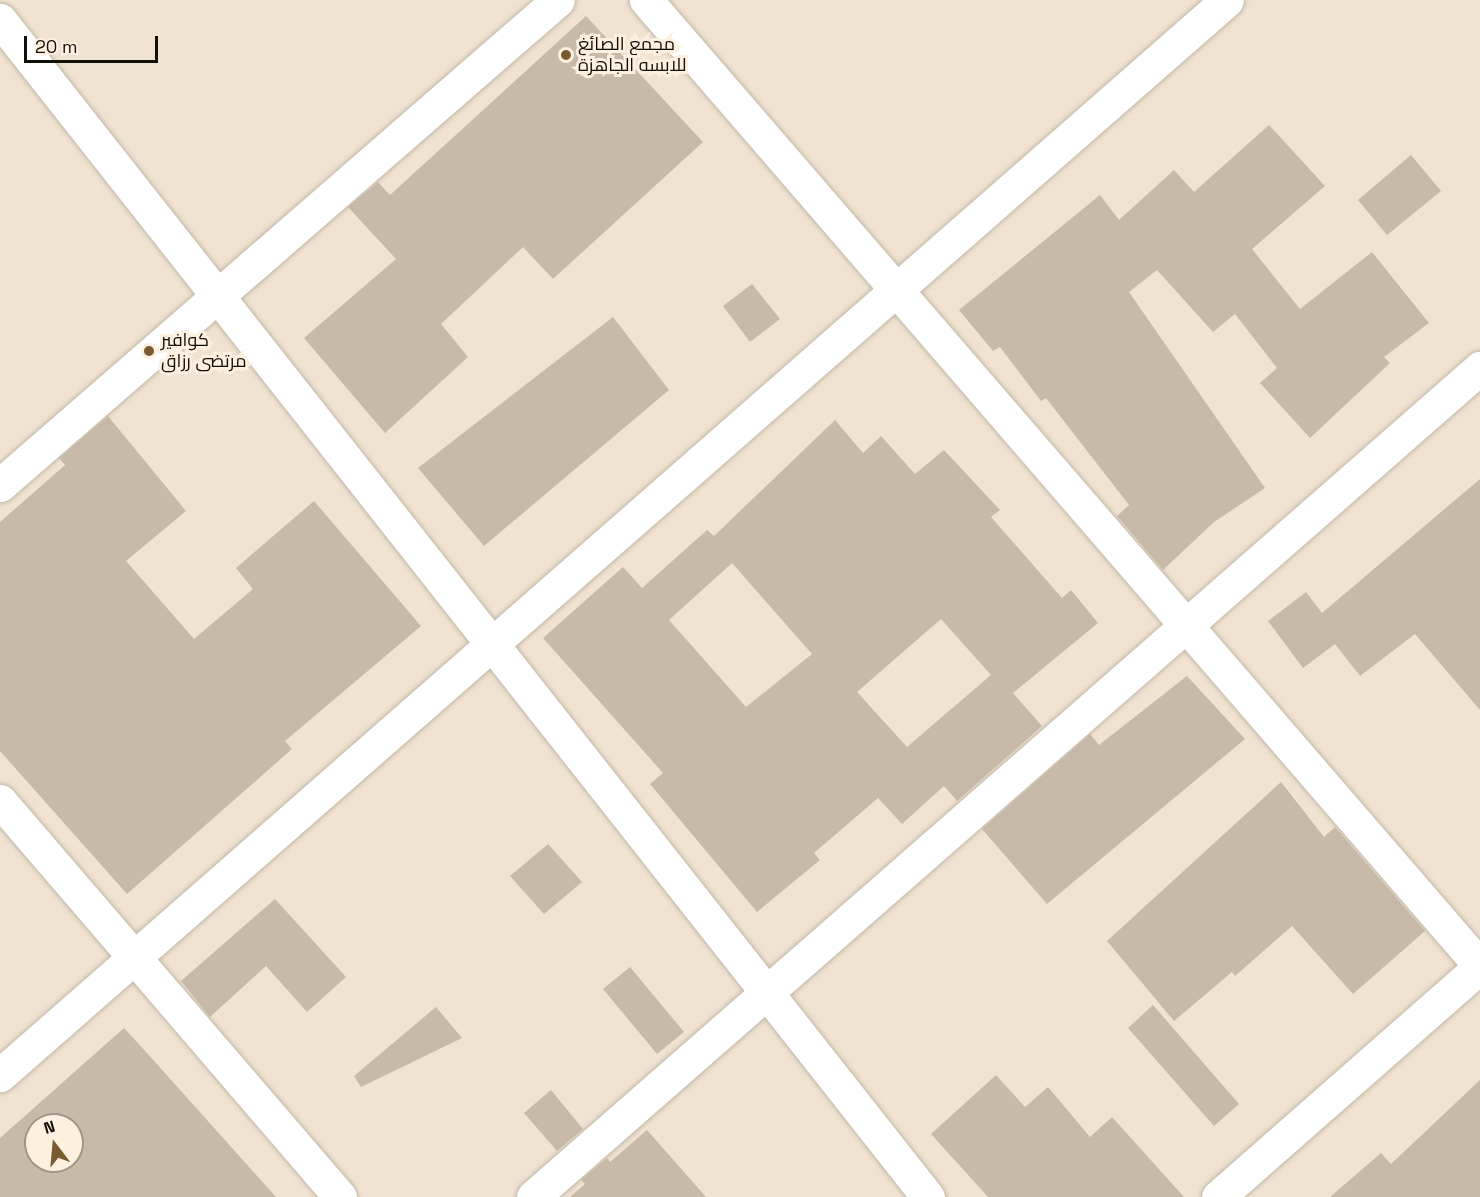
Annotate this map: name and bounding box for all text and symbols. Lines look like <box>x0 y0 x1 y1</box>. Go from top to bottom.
scale bar <box>27 24 160 62</box>
place label: مجمع الصائغ للابسه الجاهزة <box>578 34 687 76</box>
text: 20 m <box>35 35 78 58</box>
marker: مجمع الصائغ للابسه الجاهزة <box>559 48 573 62</box>
place label: كوافير مرتضى رزاق <box>161 330 246 372</box>
marker: كوافير مرتضى رزاق <box>142 344 156 358</box>
north arrow <box>24 1113 84 1173</box>
text: N <box>41 1116 57 1139</box>

